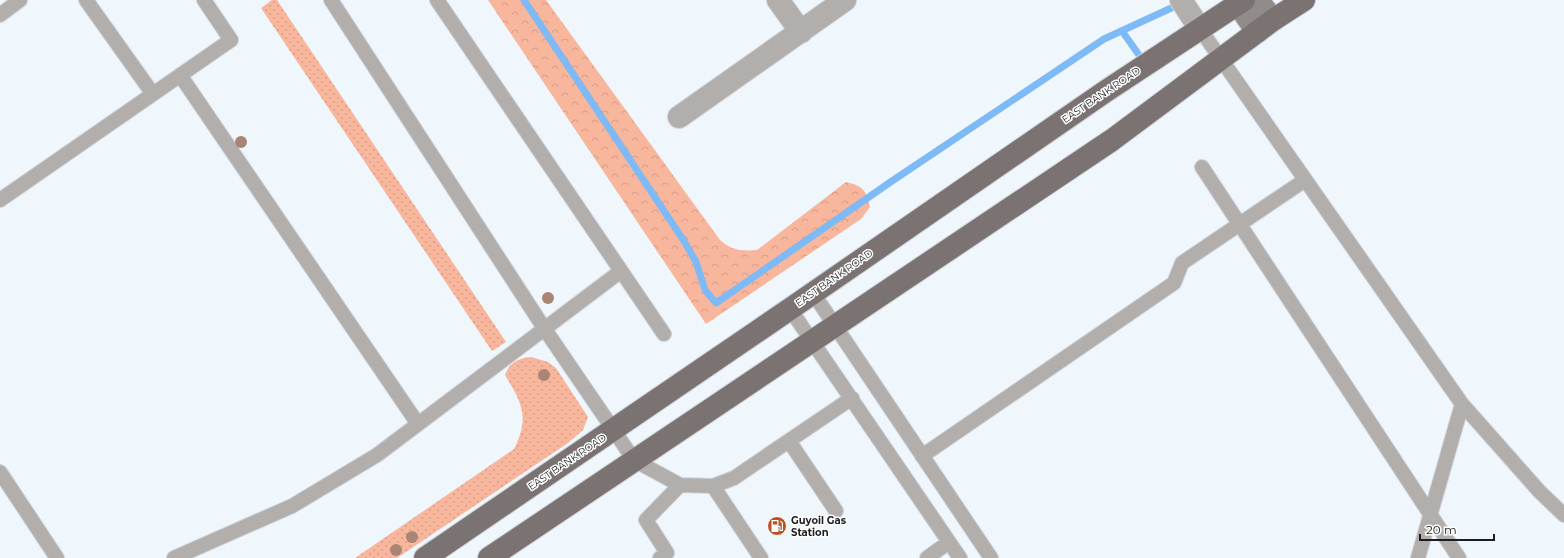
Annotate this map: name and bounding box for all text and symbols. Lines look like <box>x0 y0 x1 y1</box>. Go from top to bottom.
street label: EAST BANK ROAD <box>1059 64 1143 126</box>
street label: EAST BANK ROAD <box>793 246 875 310</box>
street label: EAST BANK ROAD <box>525 431 609 493</box>
place label: Guyoil Gas Station <box>791 514 847 539</box>
fuel station icon: Guyoil Gas Station <box>766 515 788 537</box>
scale bar <box>1420 516 1494 542</box>
text: 20 m <box>1426 522 1457 537</box>

